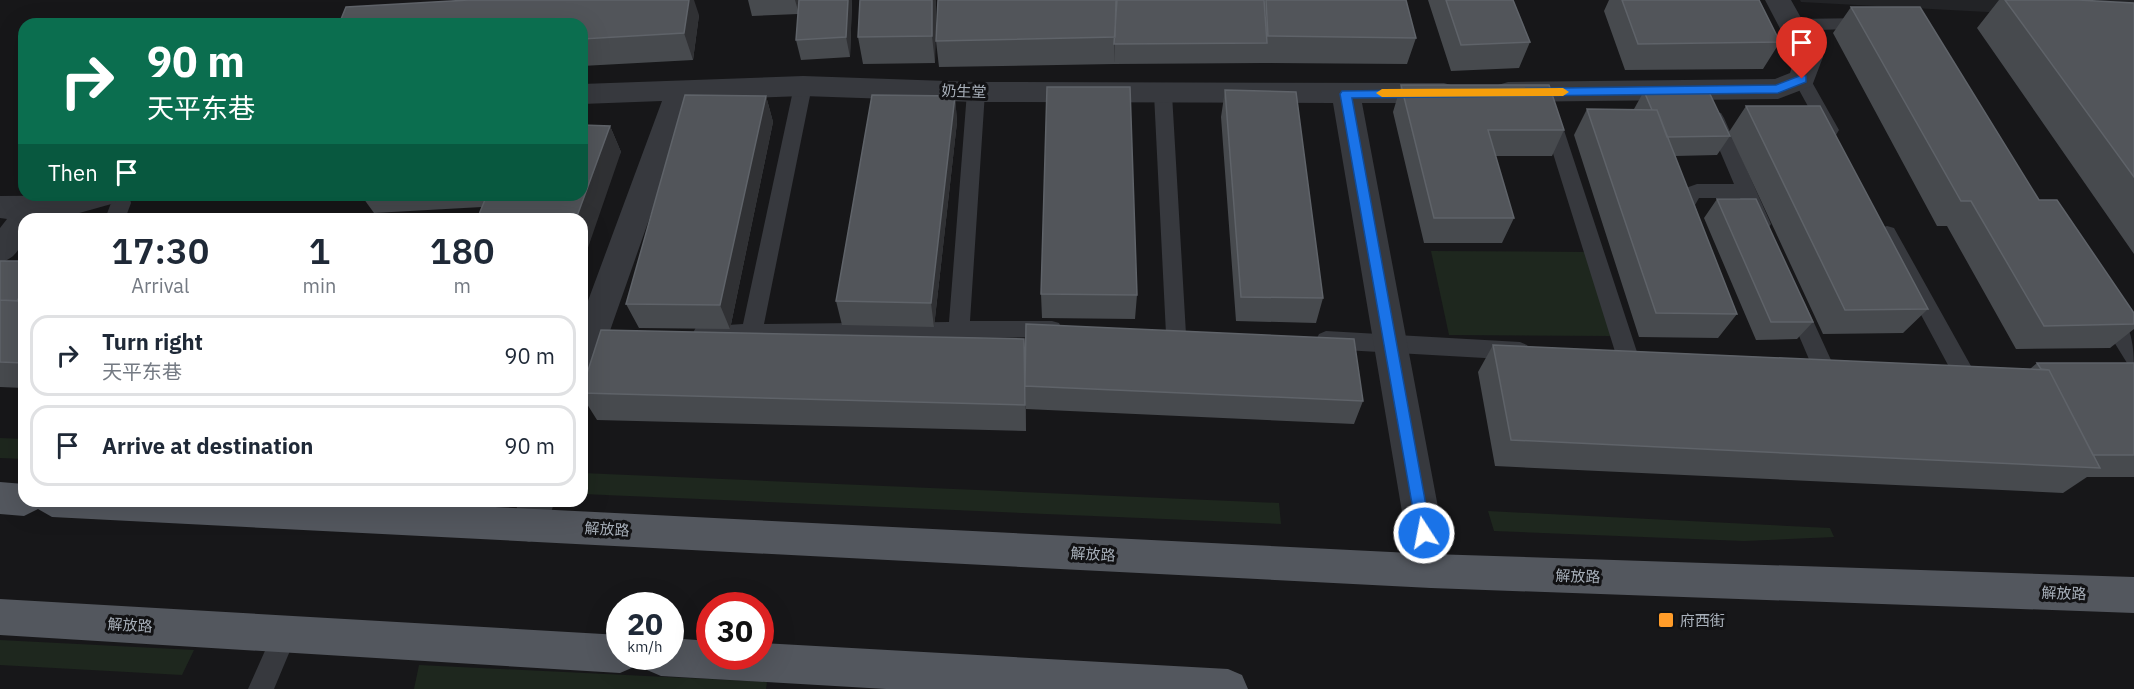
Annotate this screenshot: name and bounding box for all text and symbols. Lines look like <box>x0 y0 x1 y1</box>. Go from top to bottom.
pin <box>1776 17 1827 79</box>
icon: arrive <box>1785 26 1818 59</box>
text: 90 m <box>147 34 245 89</box>
icon: right <box>48 42 126 120</box>
street label: 奶生堂 <box>941 81 987 101</box>
text: 天平东巷 <box>147 90 255 125</box>
icon: arrive <box>110 156 143 189</box>
text: Then <box>48 158 98 187</box>
text: 17:30 <box>111 227 209 274</box>
text: 1 <box>309 227 330 274</box>
text: 180 <box>430 227 495 274</box>
text: Arrival <box>131 272 189 299</box>
text: min <box>303 272 336 299</box>
text: m <box>453 272 471 299</box>
text: Turn right <box>102 327 203 356</box>
icon: right <box>51 339 84 372</box>
text: 90 m <box>504 341 555 370</box>
text: 天平东巷 <box>102 358 182 385</box>
icon: arrive <box>51 429 84 462</box>
text: Arrive at destination <box>102 431 313 460</box>
text: 90 m <box>504 431 555 460</box>
position arrow <box>1392 501 1456 565</box>
street label: 解放路 <box>584 518 630 540</box>
street label: 解放路 <box>1070 543 1116 565</box>
street label: 解放路 <box>1555 566 1601 586</box>
street label: 解放路 <box>2041 583 2087 603</box>
speed limit sign: 30 <box>696 592 774 670</box>
text: 20 <box>627 604 663 643</box>
marker: 府西街 <box>1657 611 1675 629</box>
place label: 府西街 <box>1680 611 1725 630</box>
street label: 解放路 <box>107 614 153 636</box>
text: km/h <box>627 637 663 656</box>

